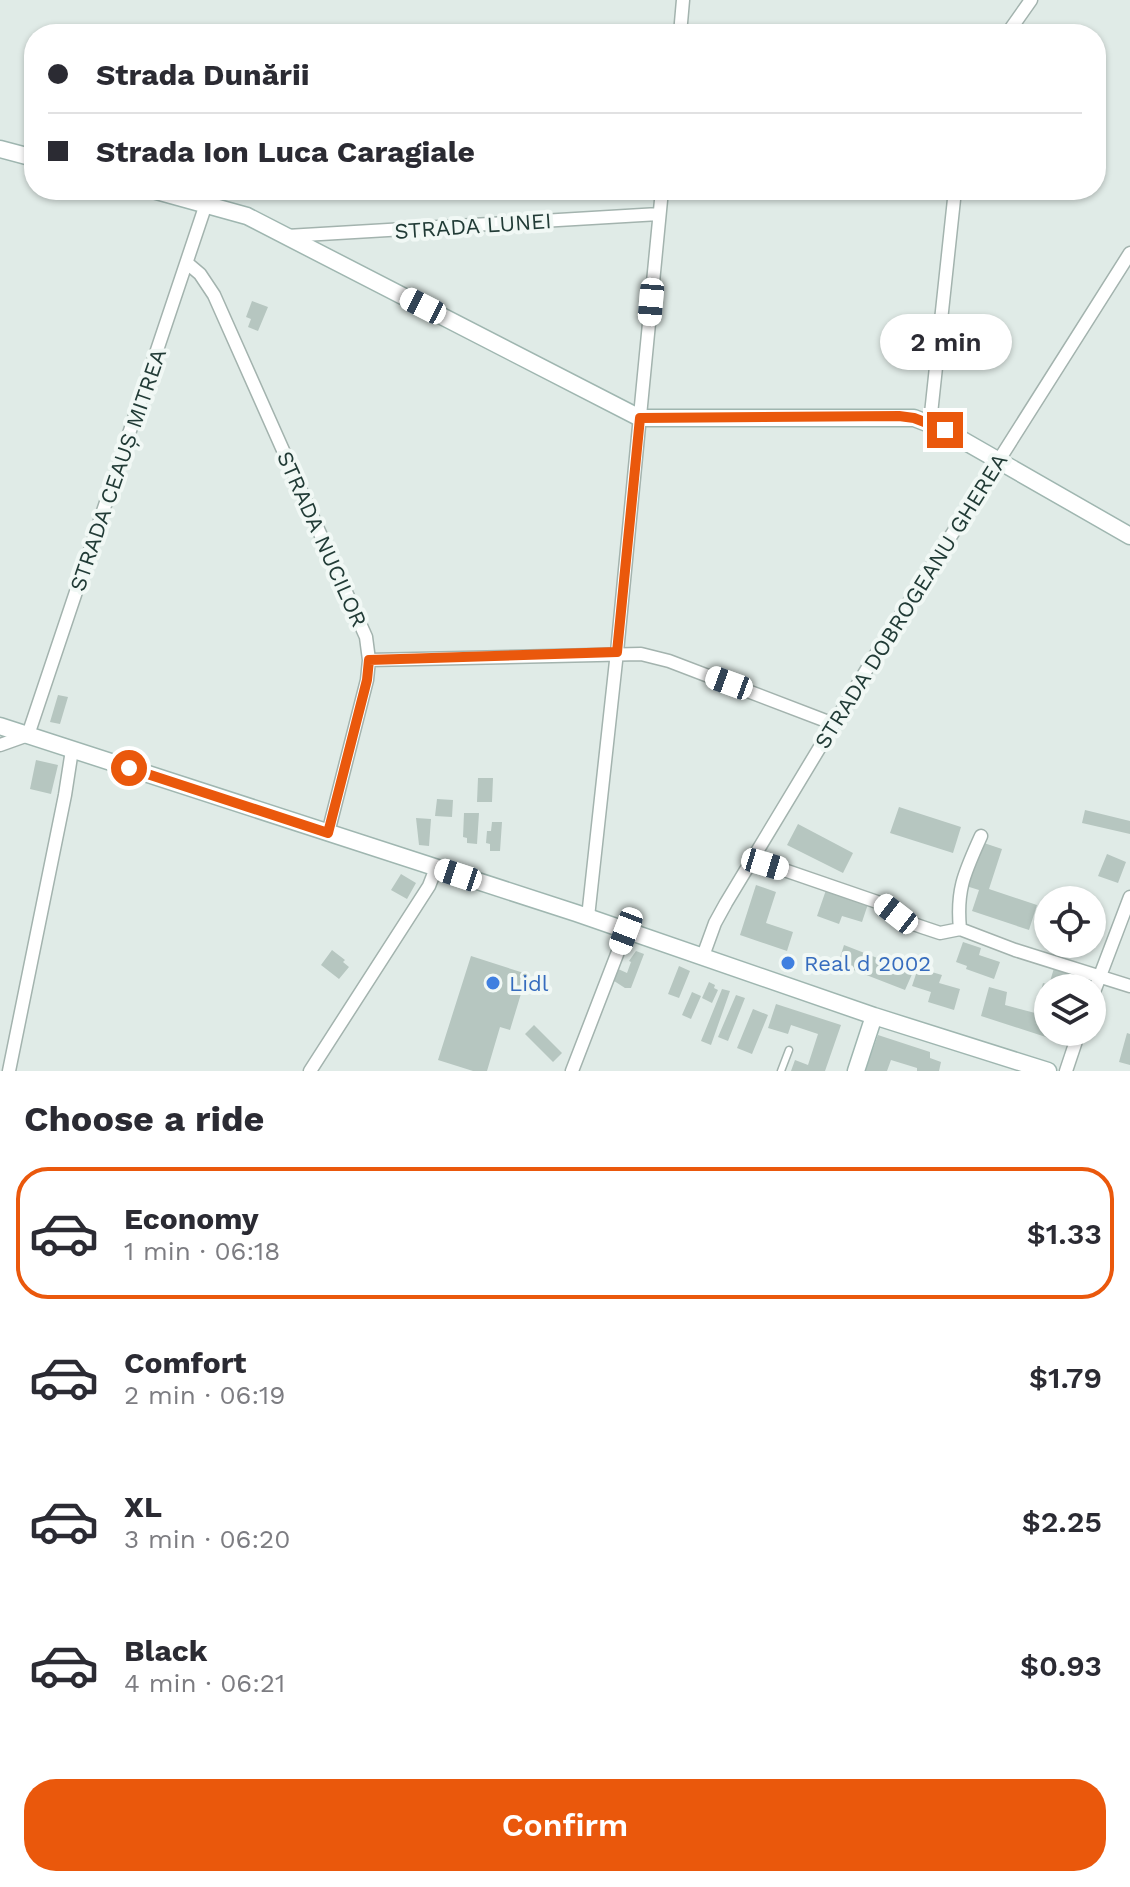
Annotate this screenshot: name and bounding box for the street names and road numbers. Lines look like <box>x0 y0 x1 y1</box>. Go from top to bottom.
street label: STRADA LUNEI <box>394 208 552 244</box>
street label: STRADA CEAUȘ MITREA <box>65 346 171 594</box>
street label: STRADA NUCILOR <box>272 447 372 631</box>
street label: STRADA DOBROGEANU GHEREA <box>810 449 1012 753</box>

